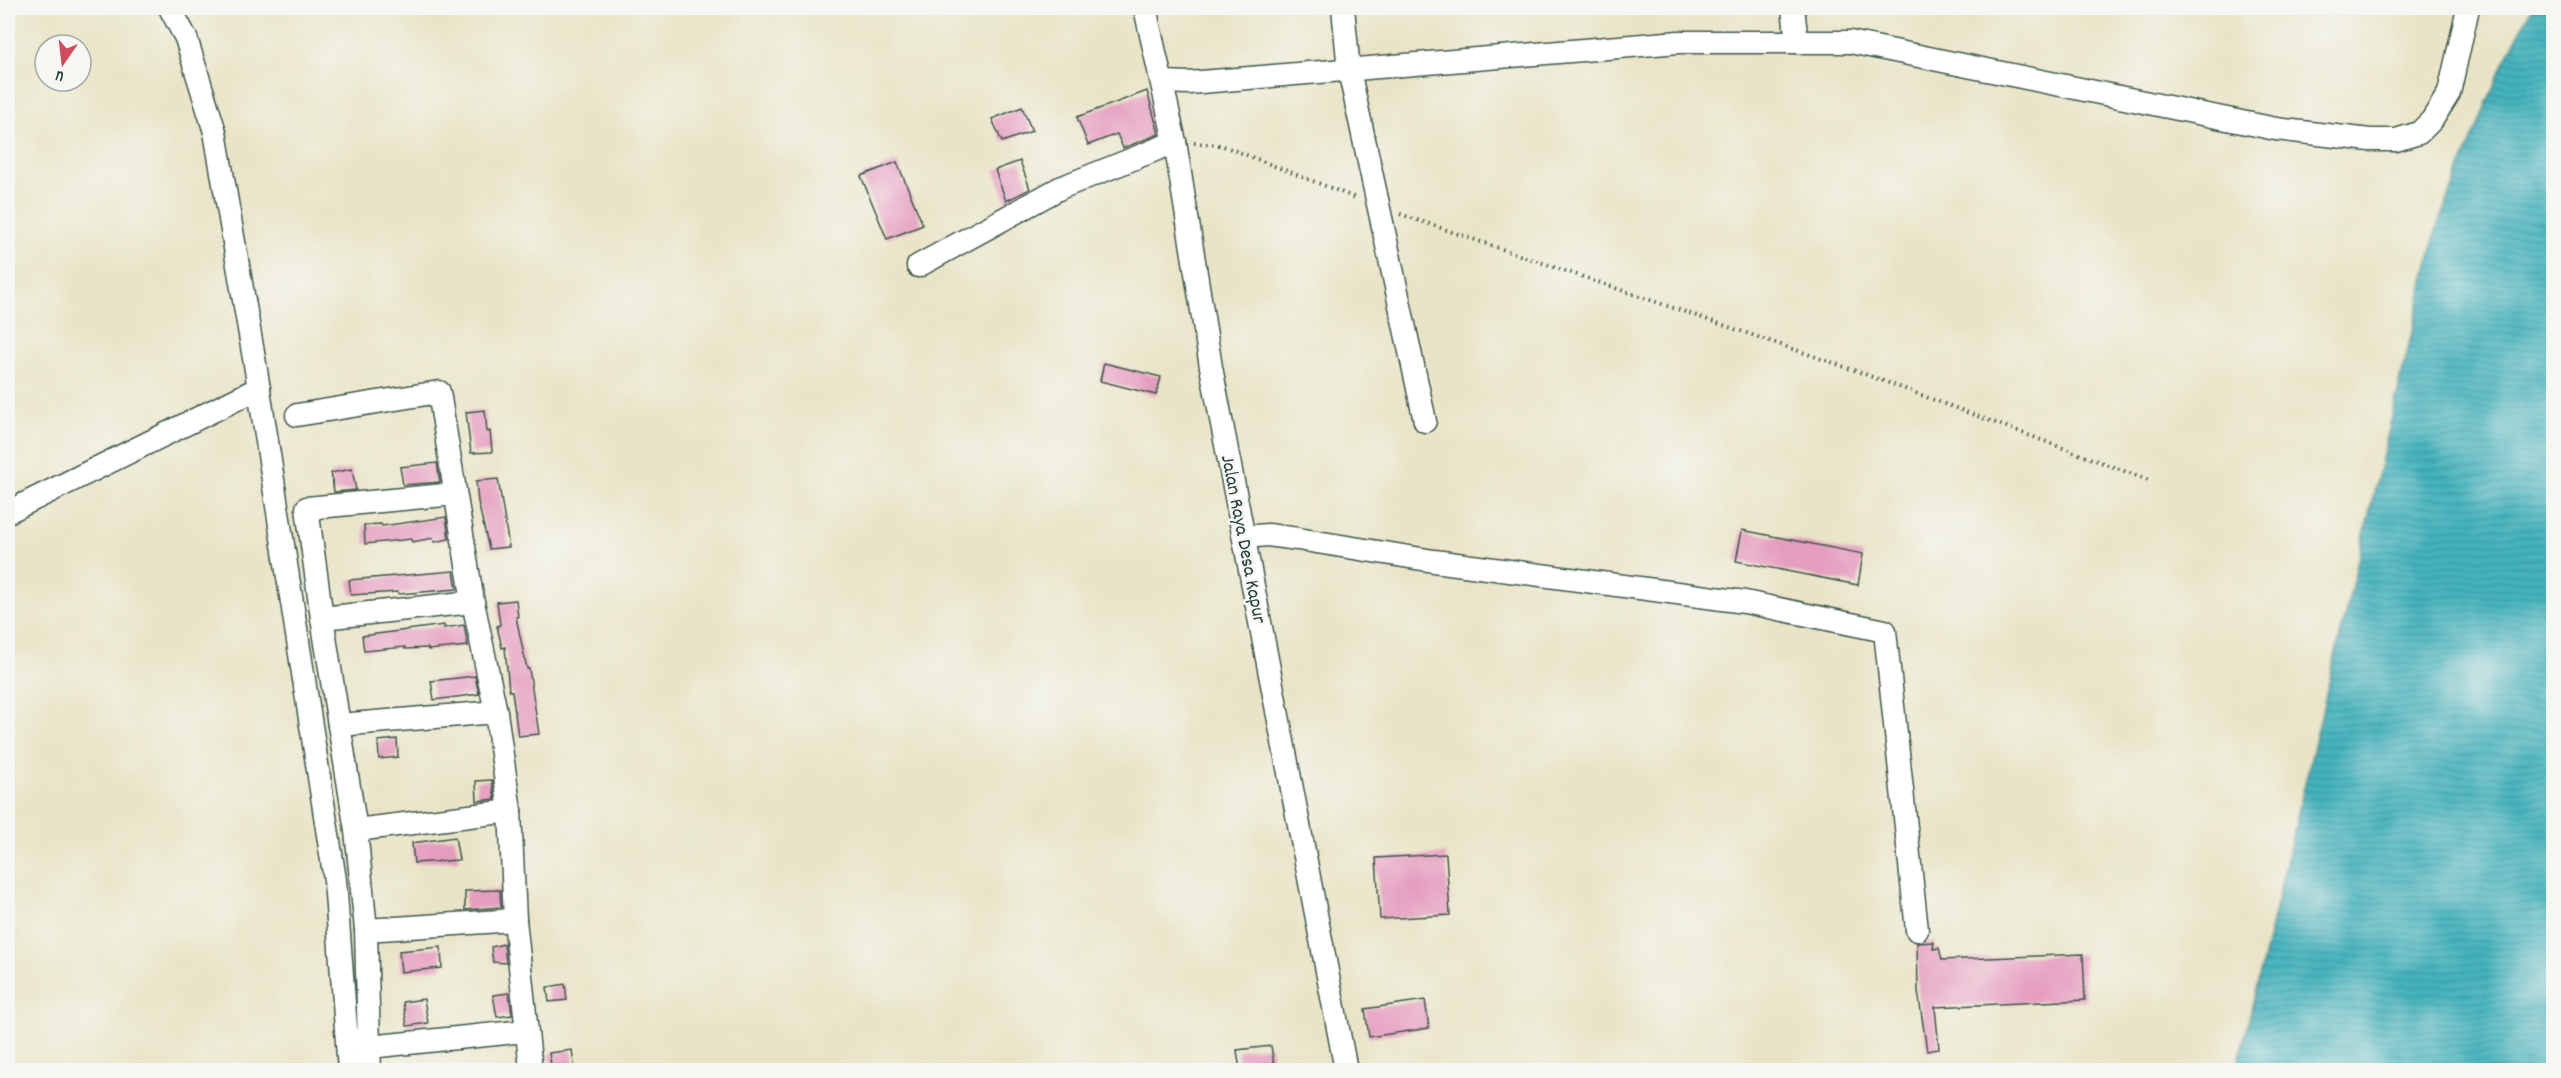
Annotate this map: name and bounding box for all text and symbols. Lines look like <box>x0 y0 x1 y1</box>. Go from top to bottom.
north arrow <box>33 33 93 93</box>
text: U <box>53 63 67 87</box>
street label: Jalan Raya Desa Kapur <box>1212 453 1272 627</box>

